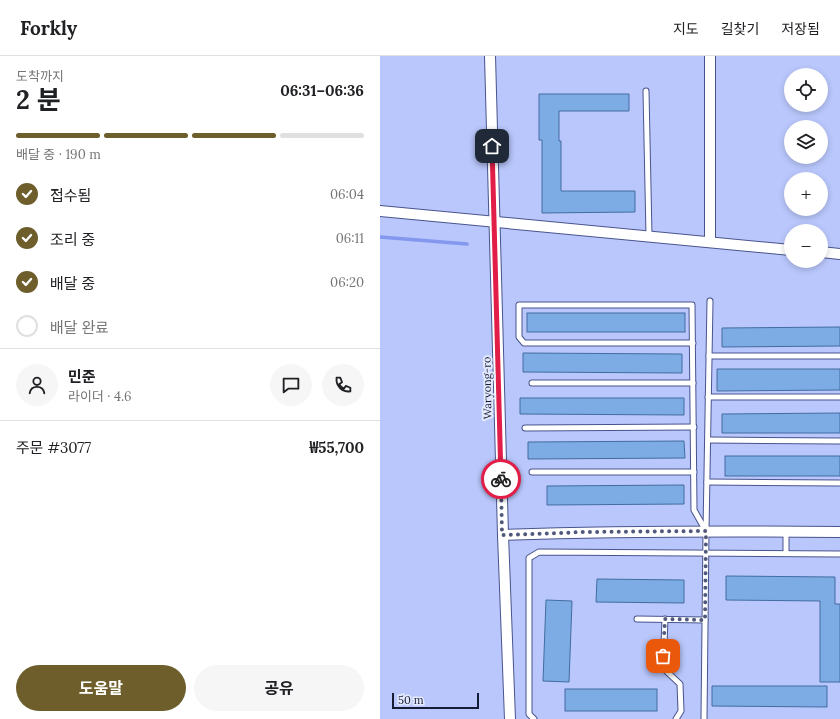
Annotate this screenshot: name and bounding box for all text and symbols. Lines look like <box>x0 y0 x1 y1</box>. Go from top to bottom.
text: Forkly <box>20 16 77 40</box>
text: 지도 <box>673 20 699 38</box>
text: 길찾기 <box>721 20 759 38</box>
text: 저장됨 <box>781 20 820 38</box>
text: 도착까지 <box>16 68 64 85</box>
map controls <box>784 68 828 268</box>
button: locate <box>784 68 828 112</box>
text: 06:31–06:36 <box>280 81 364 100</box>
text: 2 분 <box>16 83 61 116</box>
button: layers <box>784 120 828 164</box>
pin <box>475 129 509 163</box>
icon: home <box>481 135 503 157</box>
text: 배달 중 · 190 m <box>16 146 101 163</box>
button: + <box>784 172 828 216</box>
icon: check <box>16 183 38 205</box>
text: 접수됨 <box>50 186 91 205</box>
text: 06:04 <box>330 186 364 203</box>
button: − <box>784 224 828 268</box>
icon: check <box>16 227 38 249</box>
text: 조리 중 <box>50 230 95 249</box>
text: 06:11 <box>336 230 364 247</box>
icon: check <box>16 271 38 293</box>
text: 배달 중 <box>50 274 95 293</box>
text: 06:20 <box>330 274 364 291</box>
text: 배달 완료 <box>50 318 109 337</box>
street label: Waryong-ro <box>479 357 495 419</box>
button: person <box>16 364 58 406</box>
button: chat <box>270 364 312 406</box>
button: phone <box>322 364 364 406</box>
text: 민준 <box>68 367 96 386</box>
text: 라이더 · 4.6 <box>68 388 132 405</box>
text: 주문 #3077 <box>16 438 91 457</box>
text: ₩55,700 <box>310 438 364 457</box>
courier <box>481 459 521 499</box>
icon: bike <box>490 468 512 490</box>
pin <box>646 639 680 673</box>
icon: bag <box>652 645 674 667</box>
button: 도움말 <box>16 665 186 711</box>
button: 공유 <box>194 665 364 711</box>
scale bar <box>392 691 479 710</box>
text: 50 m <box>398 693 424 707</box>

